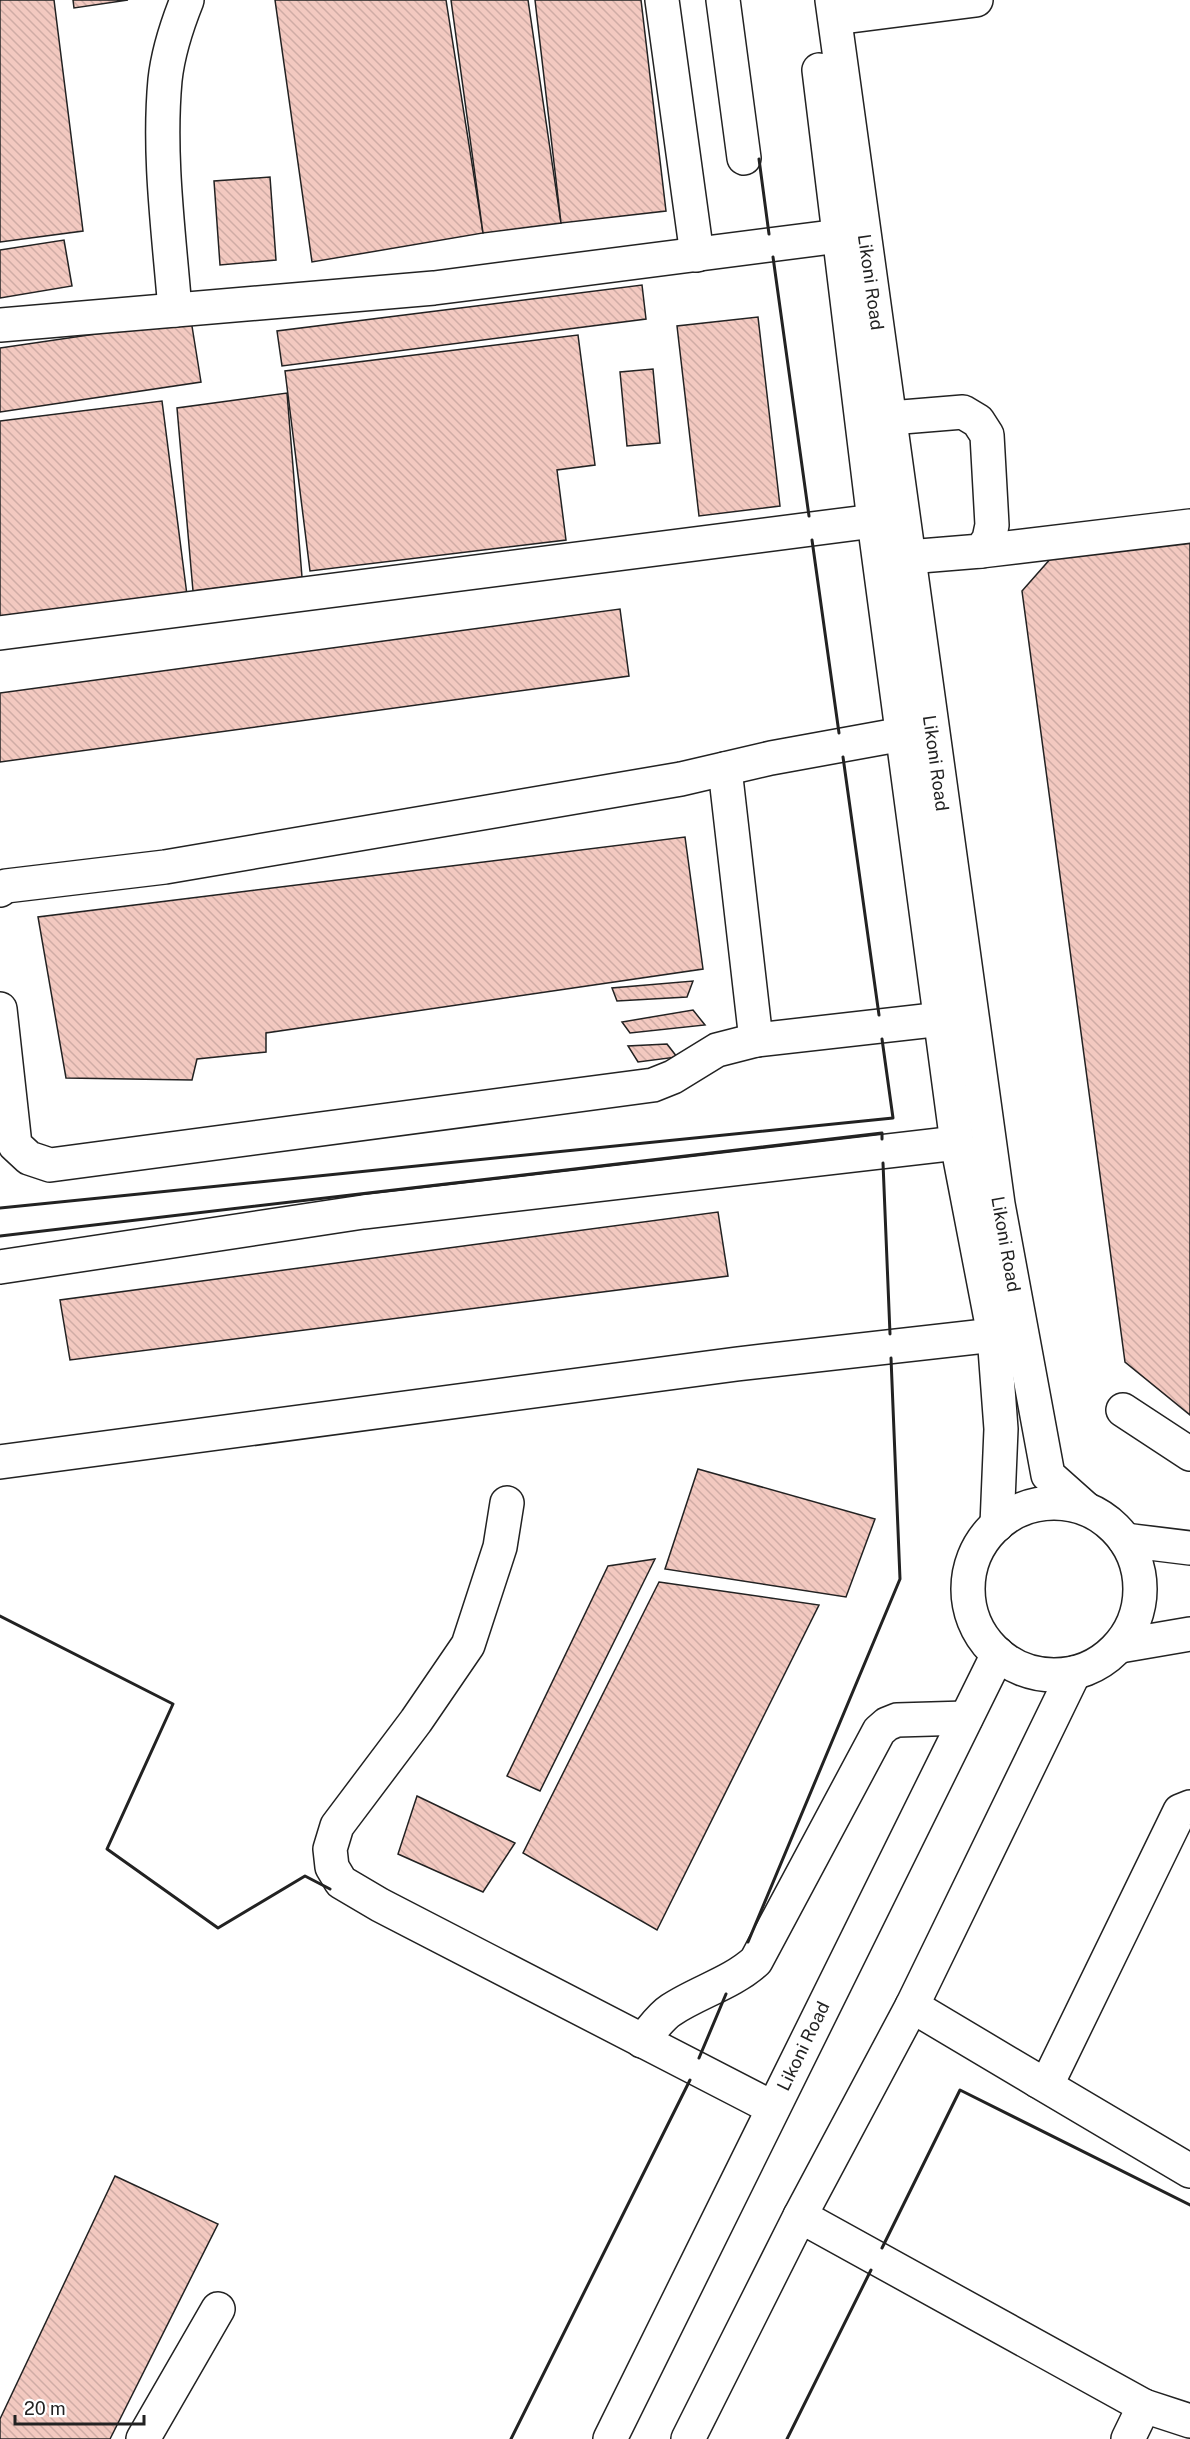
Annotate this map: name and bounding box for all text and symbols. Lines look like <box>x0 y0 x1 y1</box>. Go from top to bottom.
street label: Likoni Road <box>854 233 888 331</box>
street label: Likoni Road <box>919 714 953 812</box>
street label: Likoni Road <box>987 1195 1025 1293</box>
street label: Likoni Road <box>772 1998 834 2094</box>
scale bar <box>15 2388 144 2426</box>
text: 20 m <box>24 2398 66 2419</box>

